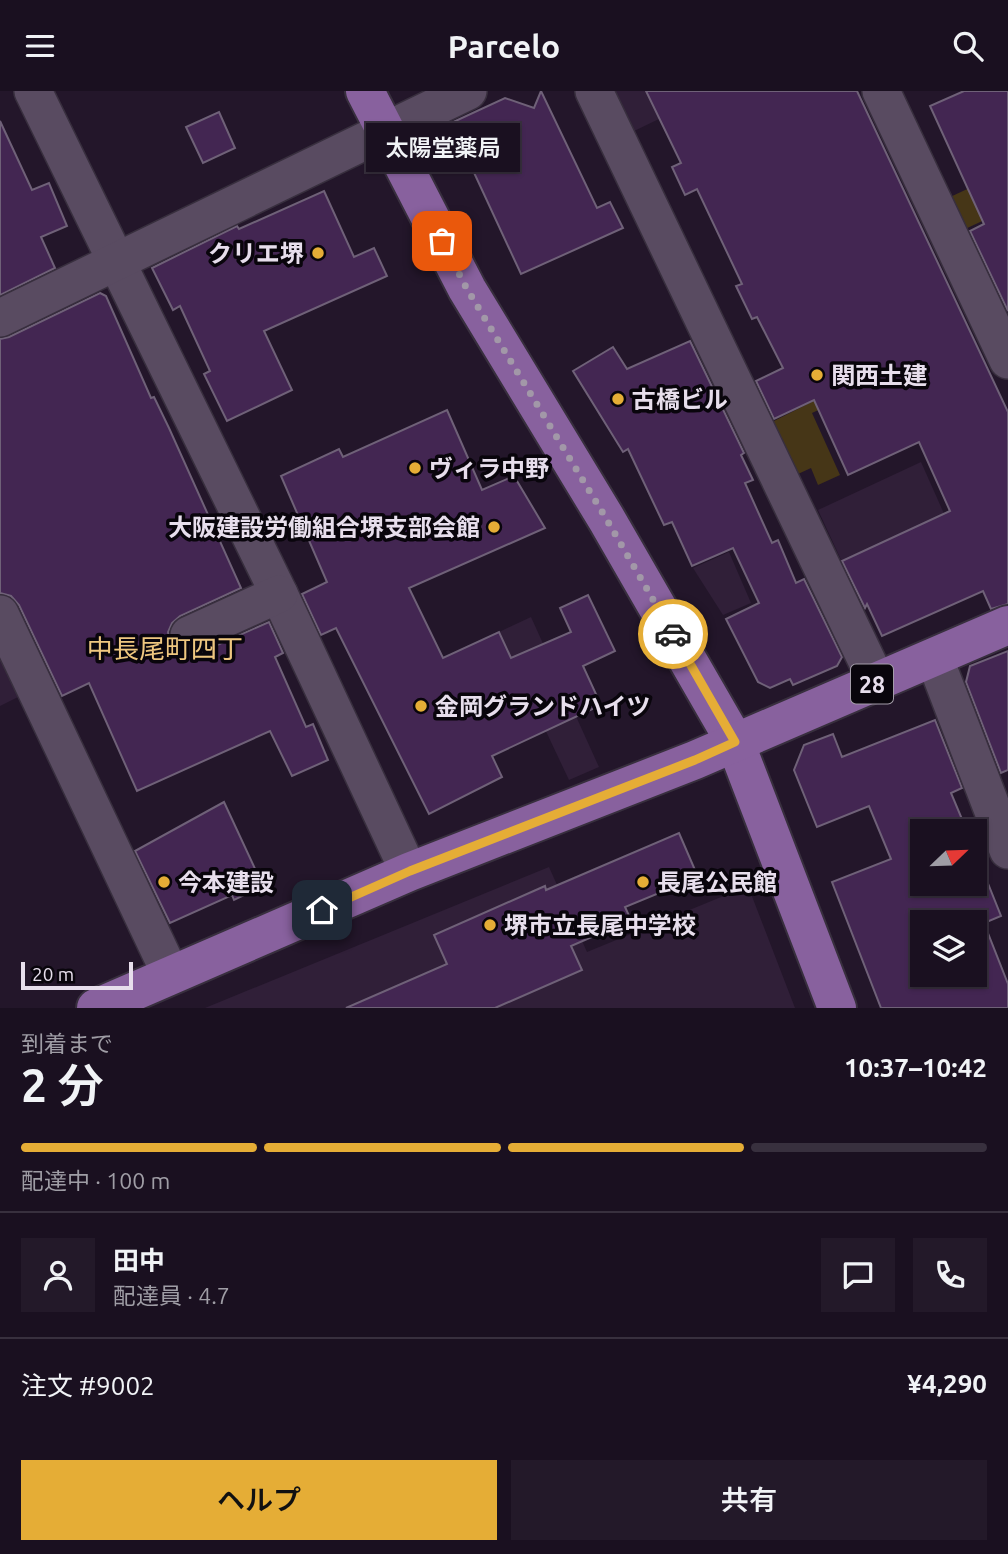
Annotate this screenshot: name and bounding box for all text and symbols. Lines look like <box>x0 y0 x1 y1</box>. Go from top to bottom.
icon: menu <box>21 27 59 65</box>
icon: search <box>949 27 987 65</box>
text: Parcelo <box>448 28 560 64</box>
callout: 太陽堂薬局 <box>365 122 519 171</box>
text: 太陽堂薬局 <box>386 135 501 160</box>
pin <box>412 211 472 271</box>
icon: bag <box>423 222 461 260</box>
place label: クリエ堺 <box>208 240 304 267</box>
marker: クリエ堺 <box>310 245 326 261</box>
place label: 関西土建 <box>831 362 927 389</box>
marker: 関西土建 <box>809 367 825 383</box>
place label: 古橋ビル <box>632 386 728 413</box>
marker: 古橋ビル <box>610 391 626 407</box>
place label: ヴィラ中野 <box>429 455 549 482</box>
marker: ヴィラ中野 <box>407 460 423 476</box>
place label: 大阪建設労働組合堺支部会館 <box>168 514 480 541</box>
marker: 大阪建設労働組合堺支部会館 <box>486 519 502 535</box>
courier <box>638 599 708 669</box>
icon: car <box>654 615 692 653</box>
district label: 中長尾町四丁 <box>87 634 243 663</box>
road number: 28 <box>851 664 893 703</box>
place label: 金岡グランドハイツ <box>435 693 651 720</box>
marker: 金岡グランドハイツ <box>413 698 429 714</box>
north arrow <box>910 819 987 896</box>
map controls <box>910 819 987 987</box>
place label: 今本建設 <box>178 869 274 896</box>
place label: 長尾公民館 <box>657 869 777 896</box>
marker: 今本建設 <box>156 874 172 890</box>
marker: 長尾公民館 <box>635 874 651 890</box>
pin <box>292 880 352 940</box>
icon: home <box>303 891 341 929</box>
button: layers <box>910 910 987 987</box>
place label: 堺市立長尾中学校 <box>504 912 696 939</box>
marker: 堺市立長尾中学校 <box>482 917 498 933</box>
scale bar <box>21 959 133 991</box>
text: 20 m <box>32 963 74 985</box>
text: 到着まで <box>21 1031 113 1056</box>
text: 10:37–10:42 <box>844 1053 987 1082</box>
text: 2 分 <box>21 1059 104 1111</box>
text: 配達中 · 100 m <box>21 1168 170 1193</box>
button: person <box>21 1238 95 1312</box>
button: chat <box>821 1238 895 1312</box>
button: phone <box>913 1238 987 1312</box>
text: 田中 <box>113 1246 165 1275</box>
text: 配達員 · 4.7 <box>113 1283 230 1308</box>
text: ¥4,290 <box>907 1369 987 1398</box>
text: 注文 #9002 <box>21 1371 155 1400</box>
button: ヘルプ <box>21 1460 497 1540</box>
button: 共有 <box>511 1460 987 1540</box>

